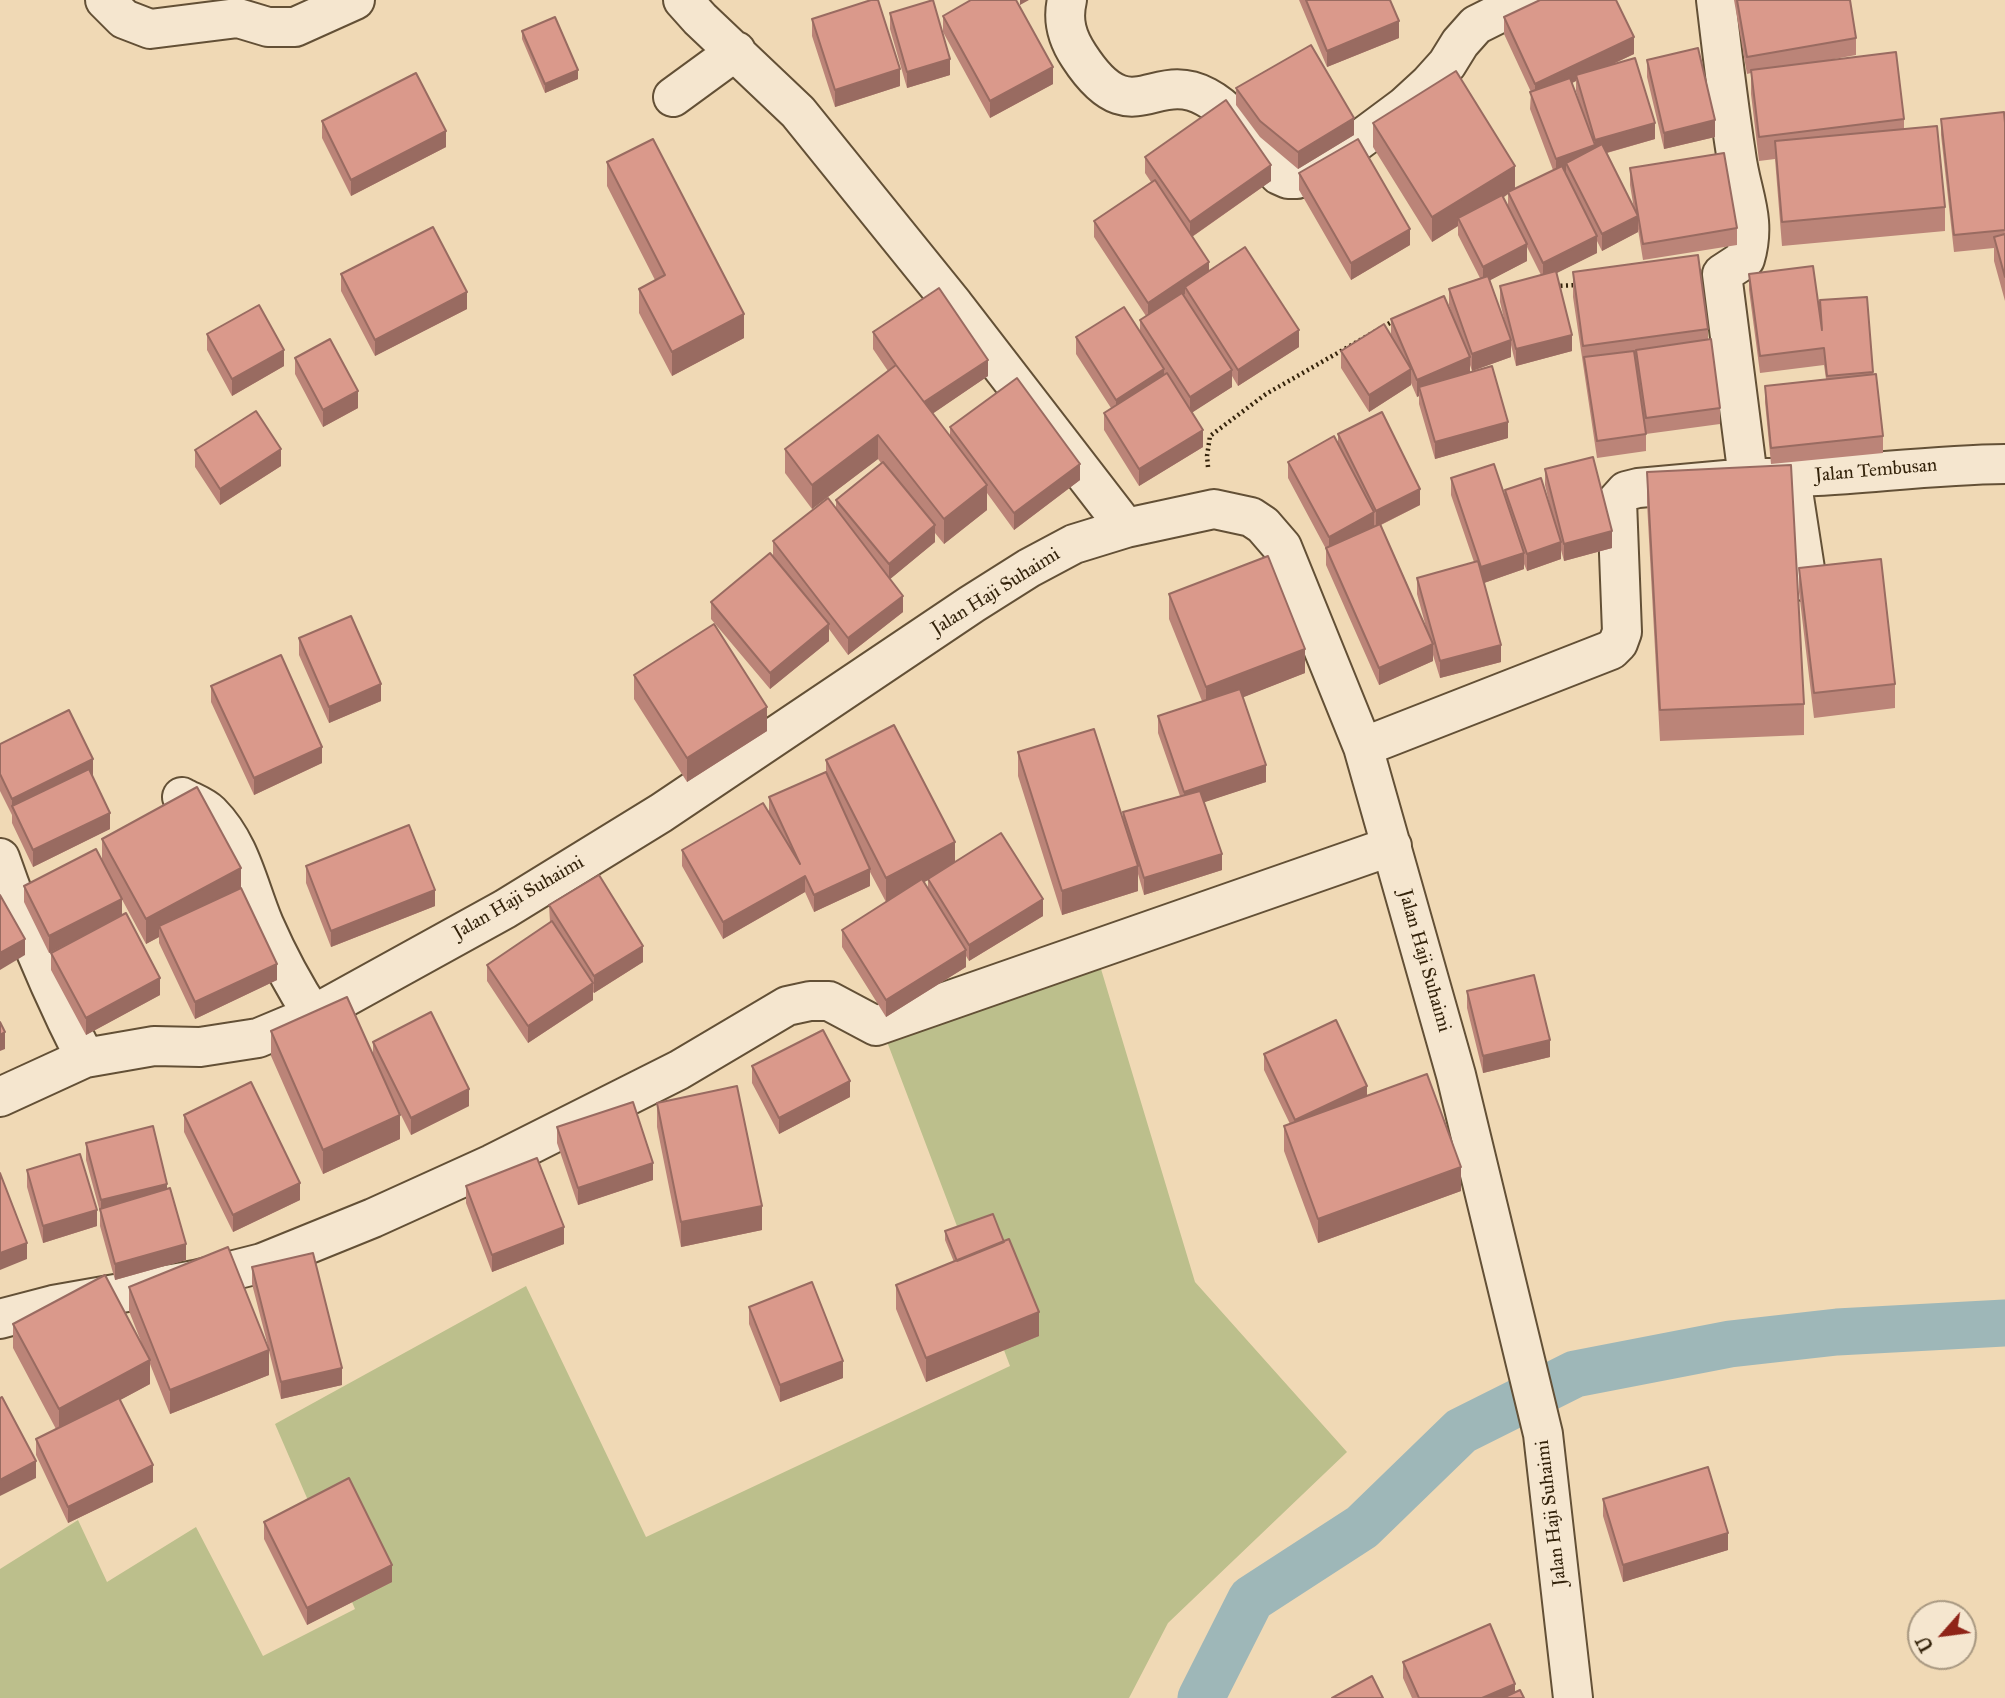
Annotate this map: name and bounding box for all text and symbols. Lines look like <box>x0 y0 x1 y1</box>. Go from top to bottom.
street label: Jalan Tembusan <box>1814 454 1938 488</box>
street label: Jalan Haji Suhaimi <box>928 543 1064 641</box>
street label: Jalan Haji Suhaimi <box>450 851 588 945</box>
street label: Jalan Haji Suhaimi <box>1393 887 1455 1035</box>
street label: Jalan Haji Suhaimi <box>1532 1439 1572 1587</box>
north arrow <box>1907 1600 1977 1670</box>
text: U <box>1911 1632 1938 1656</box>

